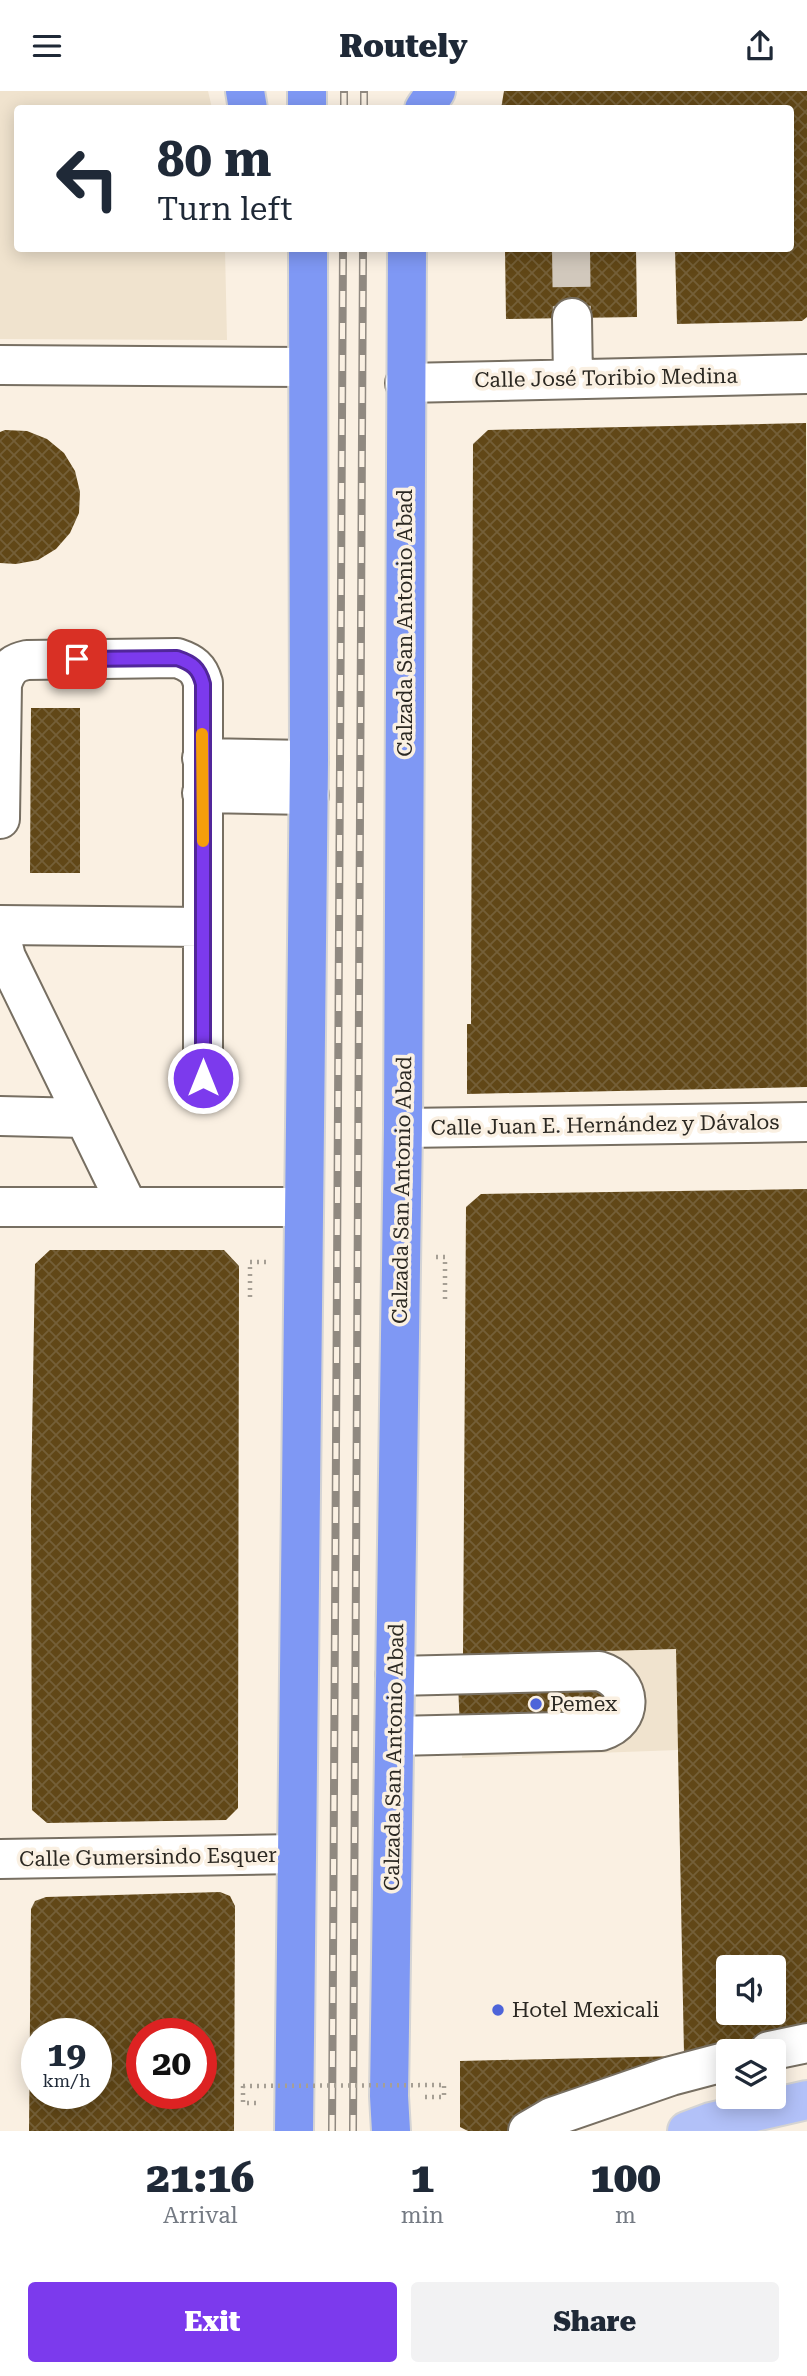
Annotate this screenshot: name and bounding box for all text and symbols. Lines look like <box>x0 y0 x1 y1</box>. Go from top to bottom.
icon: menu <box>28 27 66 65</box>
text: Routely <box>339 27 468 65</box>
icon: share <box>741 27 779 65</box>
text: 80 m <box>157 131 272 188</box>
icon: left <box>42 133 133 224</box>
text: Turn left <box>157 190 292 228</box>
street label: Calle José Toribio Medina <box>474 364 738 392</box>
street label: Calzada San Antonio Abad <box>393 489 417 757</box>
pin <box>47 629 107 689</box>
icon: arrive <box>58 640 96 678</box>
position arrow <box>166 1041 240 1115</box>
street label: Calzada San Antonio Abad <box>388 1055 416 1324</box>
street label: Calle Juan E. Hernández y Dávalos <box>431 1110 780 1140</box>
street label: Calzada San Antonio Abad <box>380 1622 408 1891</box>
place label: Pemex <box>550 1692 617 1716</box>
marker: Pemex <box>528 1696 544 1712</box>
street label: Calle Gumersindo Esquer <box>19 1843 277 1871</box>
map controls <box>716 1955 786 2109</box>
button: sound <box>716 1955 786 2025</box>
place label: Hotel Mexicali <box>512 1998 659 2022</box>
marker: Hotel Mexicali <box>490 2002 506 2018</box>
speed limit sign: 20 <box>126 2018 217 2109</box>
text: 19 <box>47 2034 86 2075</box>
button: layers <box>716 2039 786 2109</box>
text: km/h <box>42 2070 91 2091</box>
text: 21:16 <box>146 2153 254 2202</box>
text: 1 <box>410 2153 434 2202</box>
text: 100 <box>590 2153 661 2202</box>
text: Arrival <box>163 2202 238 2229</box>
text: min <box>401 2202 444 2229</box>
text: m <box>615 2202 636 2229</box>
button: Exit <box>28 2282 397 2362</box>
button: Share <box>411 2282 779 2362</box>

